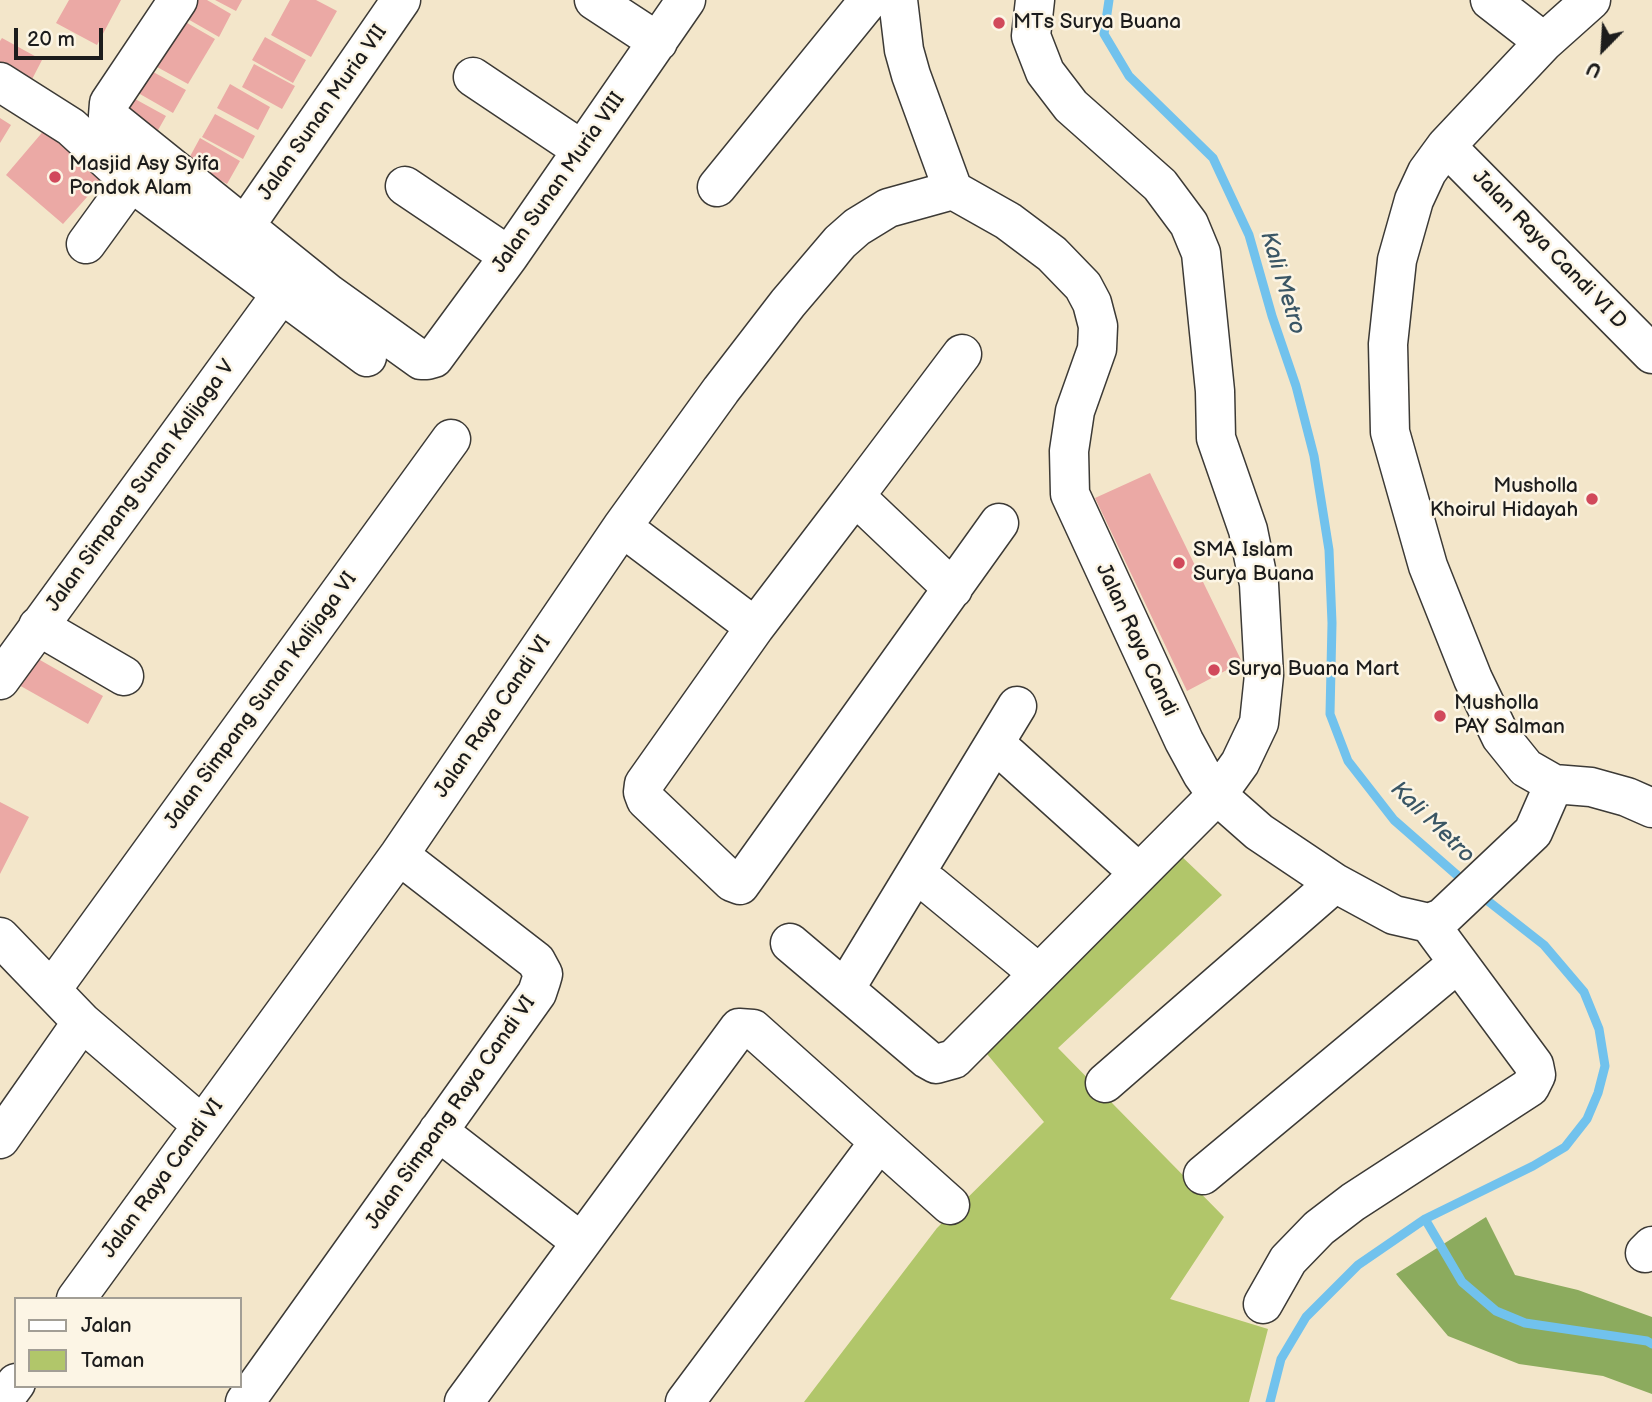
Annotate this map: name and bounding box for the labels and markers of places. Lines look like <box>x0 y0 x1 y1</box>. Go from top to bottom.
place label: MTs Surya Buana <box>1013 10 1181 36</box>
marker: MTs Surya Buana <box>991 15 1007 31</box>
place label: Masjid Asy Syifa Pondok Alam <box>69 152 219 202</box>
marker: Masjid Asy Syifa Pondok Alam <box>47 169 63 185</box>
place label: Musholla Khoirul Hidayah <box>1430 474 1578 524</box>
marker: Musholla Khoirul Hidayah <box>1584 491 1600 507</box>
place label: SMA Islam Surya Buana <box>1193 538 1314 588</box>
marker: SMA Islam Surya Buana <box>1171 555 1187 571</box>
place label: Surya Buana Mart <box>1228 657 1399 683</box>
marker: Surya Buana Mart <box>1206 662 1222 678</box>
place label: Musholla PAY Salman <box>1454 691 1565 741</box>
marker: Musholla PAY Salman <box>1432 708 1448 724</box>

